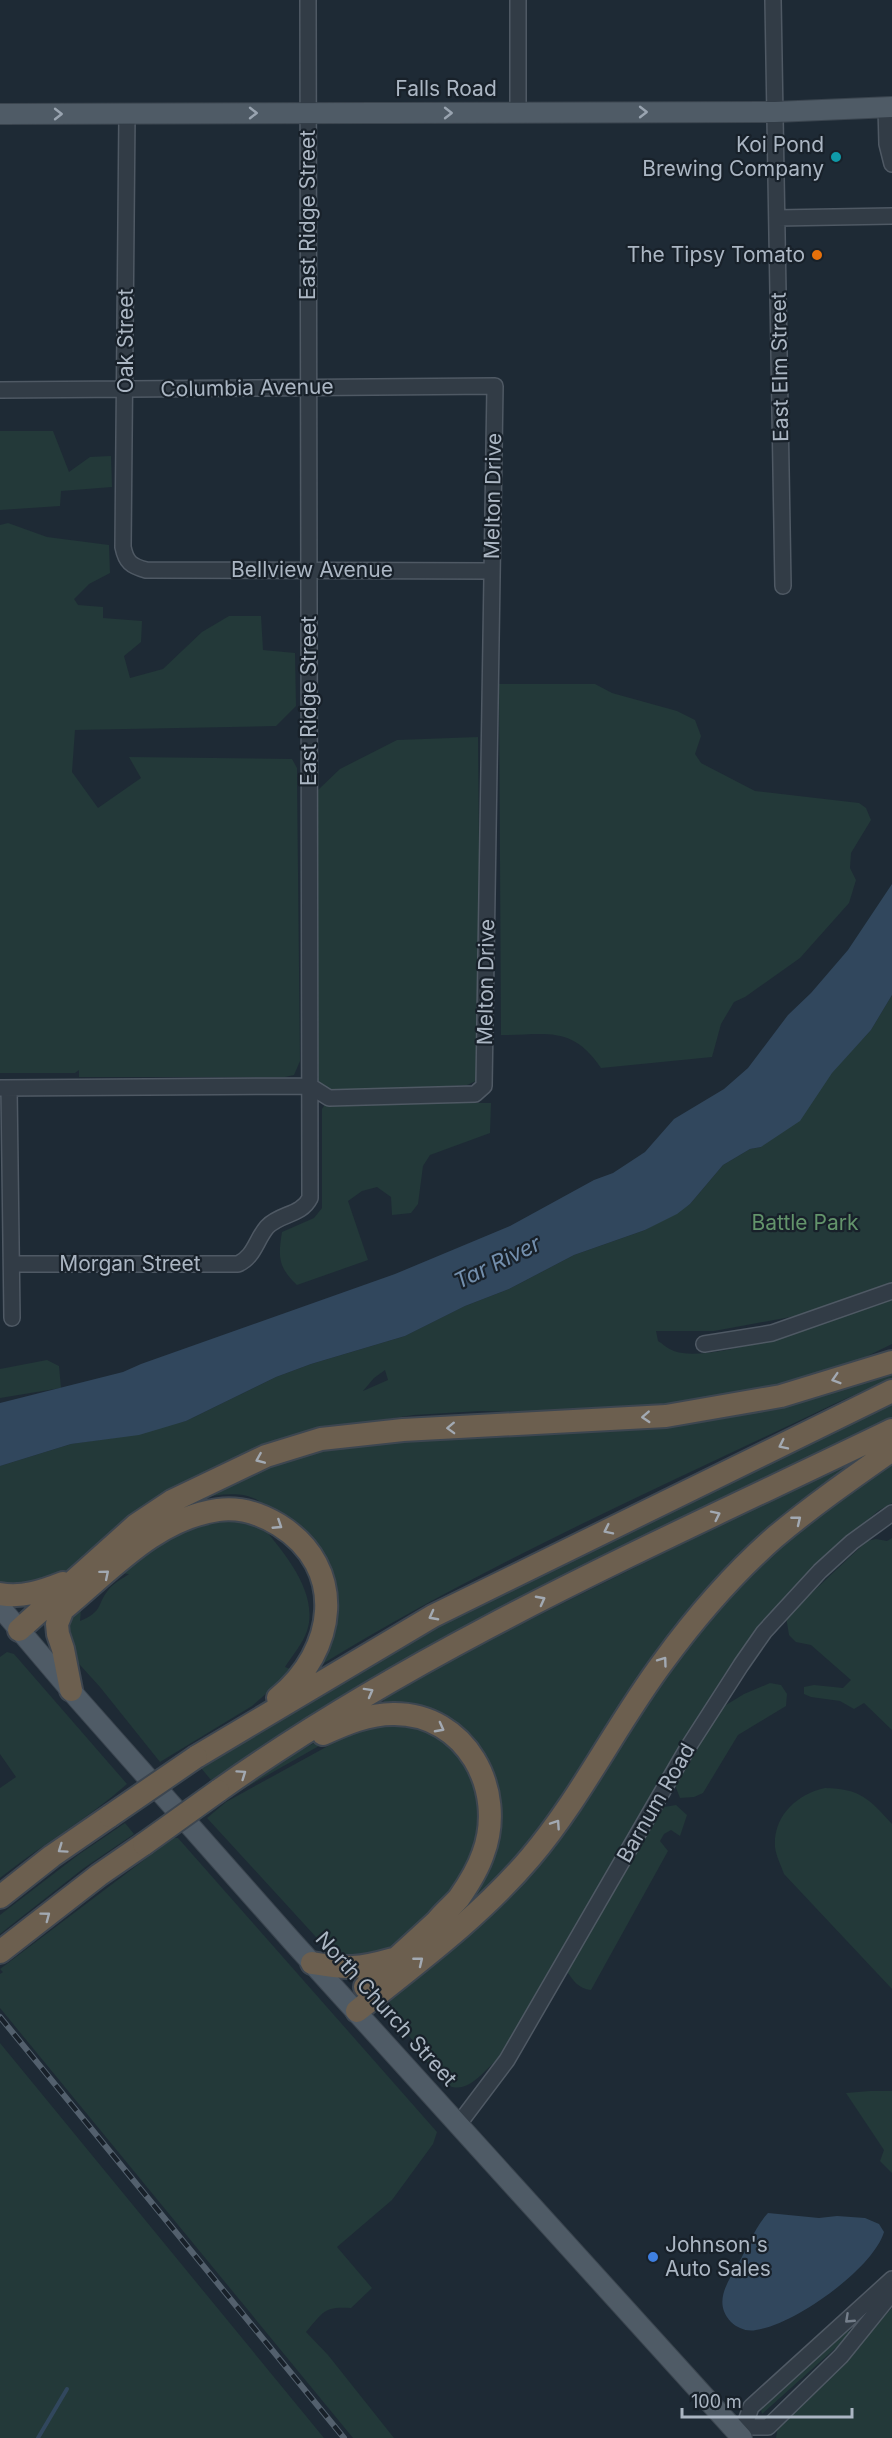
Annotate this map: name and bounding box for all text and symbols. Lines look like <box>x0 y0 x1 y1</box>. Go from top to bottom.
street label: Falls Road <box>395 76 497 101</box>
one-way arrow <box>639 106 648 118</box>
one-way arrow <box>249 107 258 119</box>
one-way arrow <box>444 107 453 119</box>
one-way arrow <box>54 108 63 120</box>
street label: East Ridge Street <box>295 130 320 300</box>
place label: Koi Pond Brewing Company <box>642 132 824 181</box>
marker: Koi Pond Brewing Company <box>829 150 843 164</box>
place label: The Tipsy Tomato <box>627 242 805 267</box>
marker: The Tipsy Tomato <box>810 248 824 262</box>
street label: Oak Street <box>113 289 138 393</box>
street label: East Elm Street <box>766 292 793 442</box>
street label: Columbia Avenue <box>160 373 334 402</box>
street label: Melton Drive <box>479 433 506 559</box>
street label: Bellview Avenue <box>231 557 393 582</box>
street label: East Ridge Street <box>296 616 321 786</box>
street label: Melton Drive <box>472 919 499 1045</box>
park label: Battle Park <box>752 1210 859 1235</box>
water label: Tar River <box>450 1230 545 1294</box>
street label: Morgan Street <box>59 1251 201 1276</box>
one-way arrow <box>831 1372 842 1385</box>
one-way arrow <box>641 1411 650 1424</box>
one-way arrow <box>446 1422 455 1435</box>
one-way arrow <box>778 1438 789 1449</box>
one-way arrow <box>255 1452 266 1464</box>
one-way arrow <box>710 1510 721 1522</box>
one-way arrow <box>790 1516 801 1527</box>
one-way arrow <box>271 1518 282 1529</box>
one-way arrow <box>603 1523 614 1535</box>
one-way arrow <box>98 1570 109 1581</box>
one-way arrow <box>535 1596 545 1607</box>
one-way arrow <box>428 1609 439 1620</box>
one-way arrow <box>656 1656 667 1667</box>
one-way arrow <box>363 1688 373 1699</box>
one-way arrow <box>434 1720 445 1732</box>
street label: Barnum Road <box>611 1739 700 1867</box>
one-way arrow <box>235 1770 246 1781</box>
one-way arrow <box>549 1819 560 1830</box>
one-way arrow <box>58 1842 69 1853</box>
one-way arrow <box>39 1912 50 1923</box>
street label: North Church Street <box>310 1926 462 2091</box>
one-way arrow <box>412 1958 423 1969</box>
place label: Johnson's Auto Sales <box>665 2232 771 2281</box>
marker: Johnson's Auto Sales <box>646 2250 660 2264</box>
one-way arrow <box>845 2312 856 2323</box>
scale bar <box>682 2381 852 2419</box>
text: 100 m <box>691 2391 742 2412</box>

